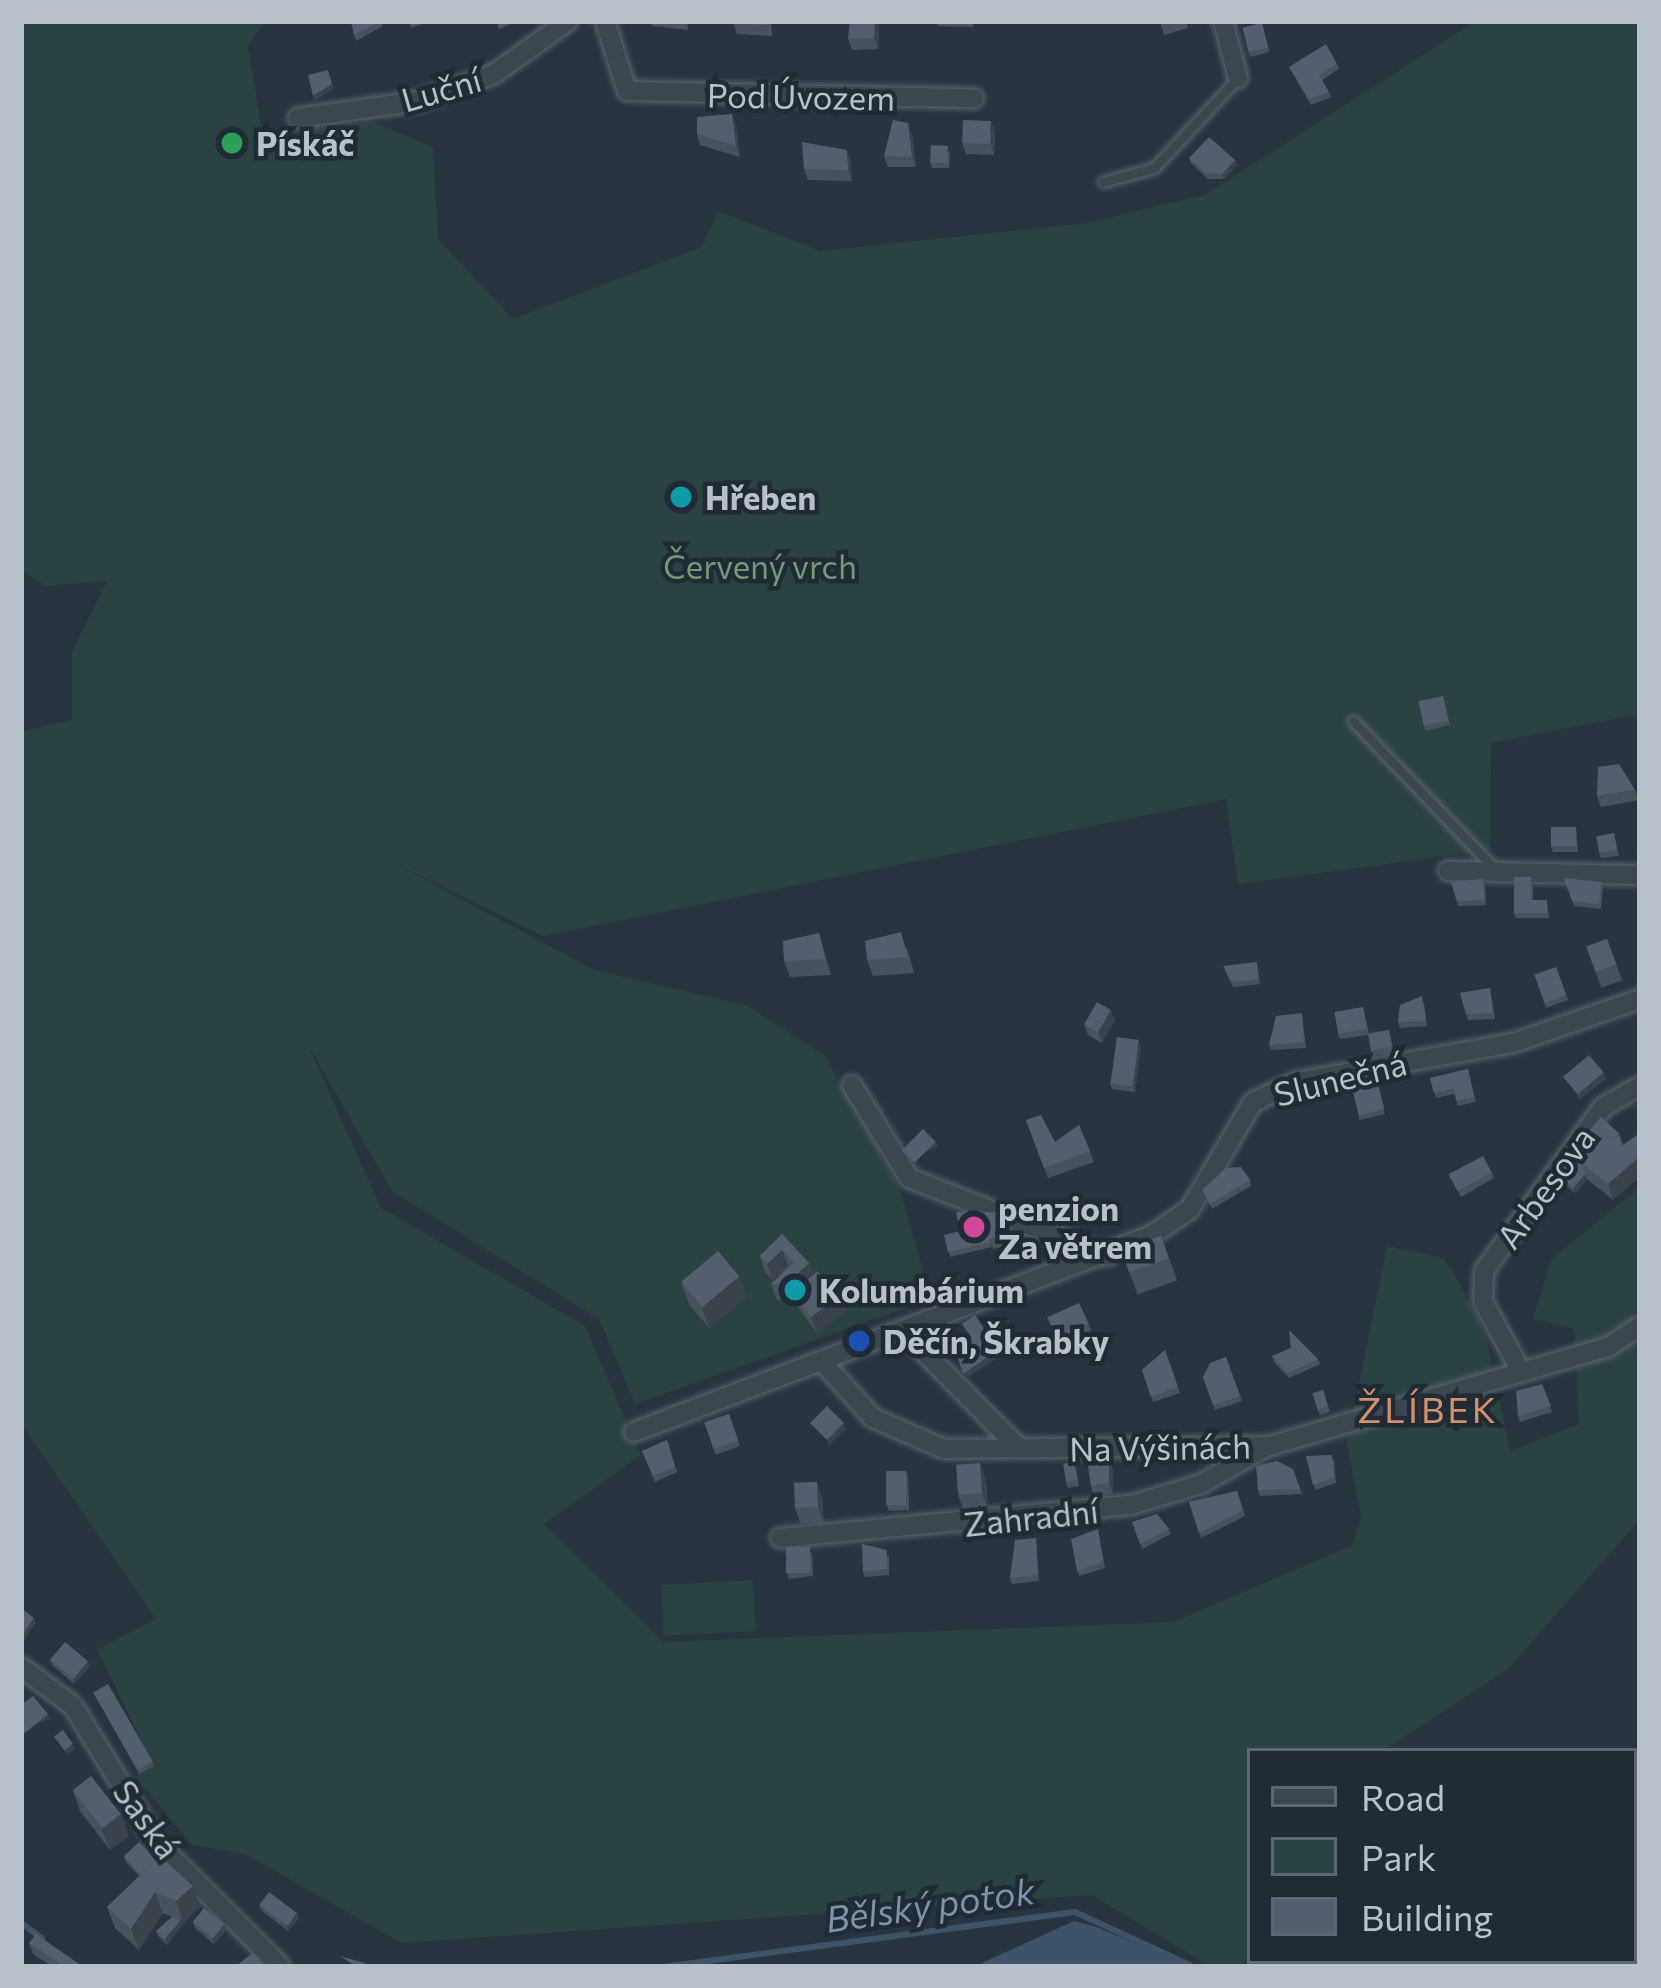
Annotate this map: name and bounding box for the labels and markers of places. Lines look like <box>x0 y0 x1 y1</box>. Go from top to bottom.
place label: Pískáč <box>256 123 354 163</box>
marker: Pískáč <box>219 130 245 156</box>
place label: Hřeben <box>705 477 816 517</box>
marker: Hřeben <box>668 484 694 510</box>
place label: penzion Za větrem <box>998 1188 1152 1266</box>
marker: penzion Za větrem <box>961 1214 987 1240</box>
place label: Kolumbárium <box>819 1270 1024 1310</box>
marker: Kolumbárium <box>782 1277 808 1303</box>
place label: Děčín, Škrabky <box>883 1321 1109 1361</box>
marker: Děčín, Škrabky <box>846 1328 872 1354</box>

